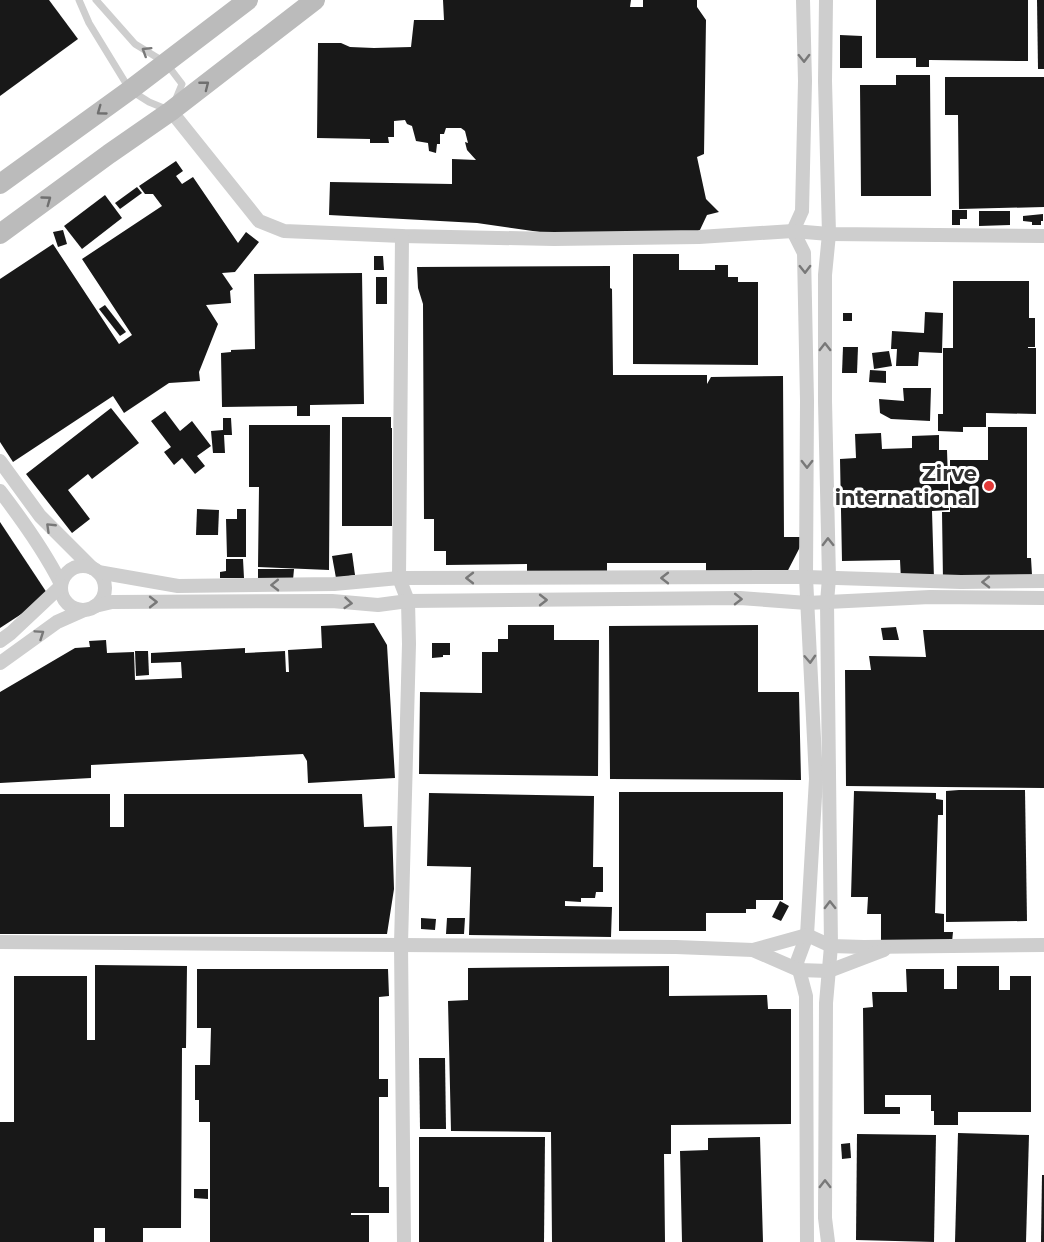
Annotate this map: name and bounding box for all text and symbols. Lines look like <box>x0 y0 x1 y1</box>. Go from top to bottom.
one-way arrow <box>142 46 152 58</box>
one-way arrow <box>798 54 810 63</box>
one-way arrow <box>198 81 209 92</box>
one-way arrow <box>96 104 107 115</box>
one-way arrow <box>41 196 52 207</box>
one-way arrow <box>798 265 811 274</box>
one-way arrow <box>819 342 831 351</box>
one-way arrow <box>801 460 813 469</box>
place label: Zirve international <box>835 461 977 510</box>
marker: Zirve international <box>982 479 996 493</box>
one-way arrow <box>47 523 58 534</box>
one-way arrow <box>821 537 834 546</box>
one-way arrow <box>465 572 474 584</box>
one-way arrow <box>660 572 669 584</box>
one-way arrow <box>981 575 990 588</box>
one-way arrow <box>270 579 279 591</box>
one-way arrow <box>733 592 742 605</box>
one-way arrow <box>538 594 547 606</box>
one-way arrow <box>149 596 158 608</box>
one-way arrow <box>344 596 353 609</box>
one-way arrow <box>34 630 45 641</box>
one-way arrow <box>804 655 817 664</box>
one-way arrow <box>824 900 837 909</box>
one-way arrow <box>819 1179 831 1188</box>

